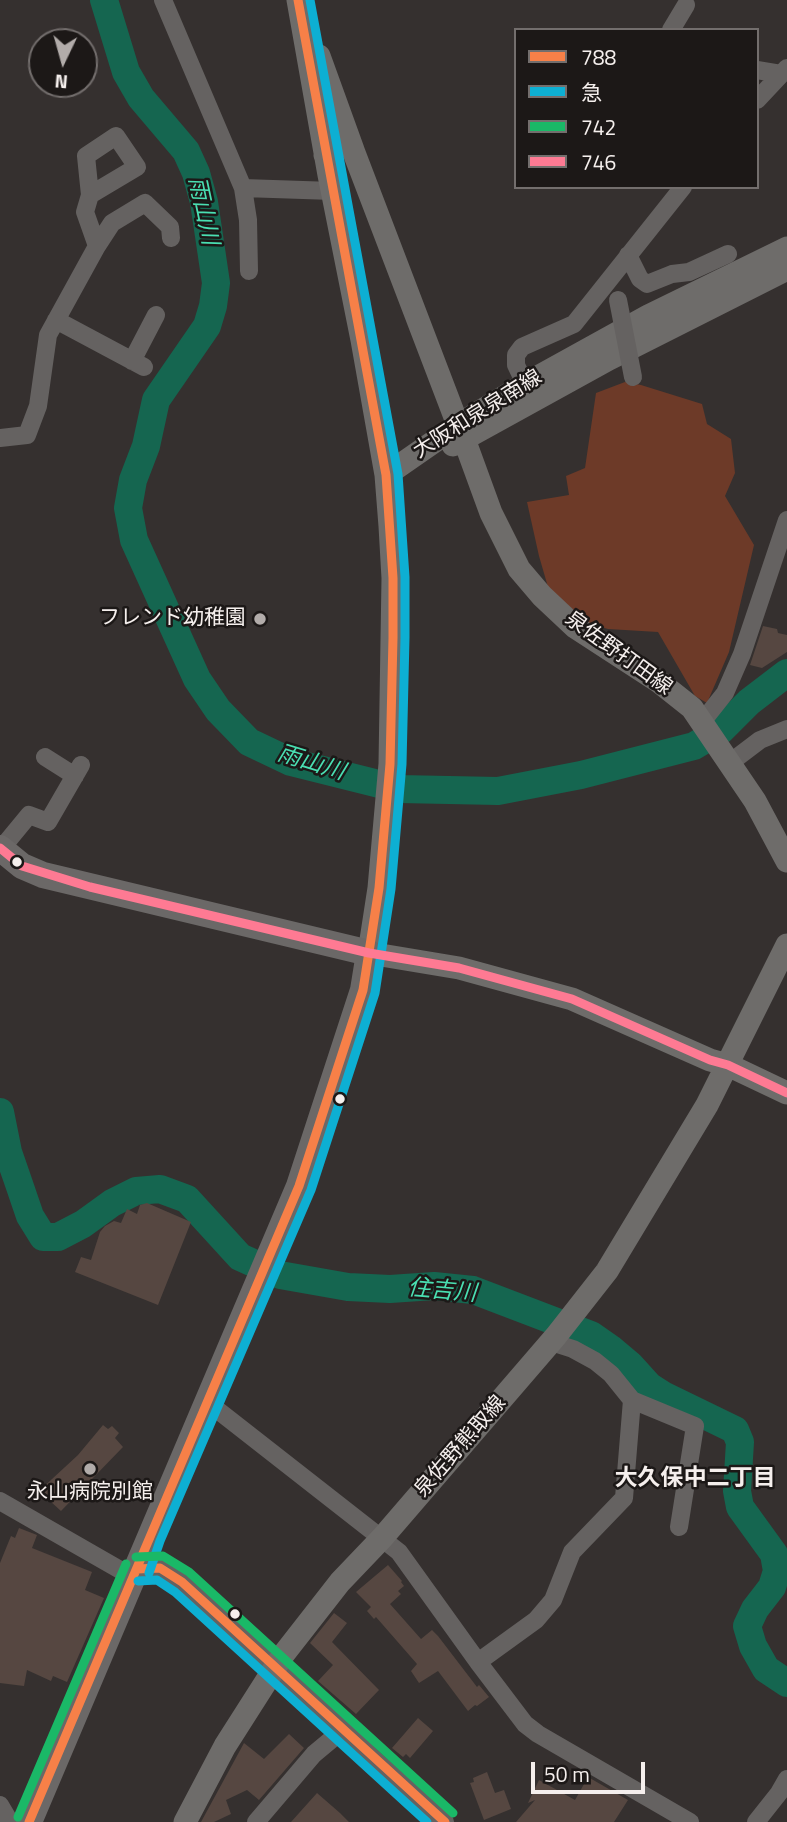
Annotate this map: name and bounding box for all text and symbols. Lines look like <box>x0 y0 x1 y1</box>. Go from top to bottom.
north arrow <box>28 28 98 98</box>
legend <box>514 28 759 189</box>
text: 788 <box>581 41 616 73</box>
text: N <box>53 67 69 97</box>
text: 急 <box>581 76 602 108</box>
text: 742 <box>581 111 616 143</box>
text: 746 <box>581 146 616 178</box>
water label: 雨山川 <box>181 174 223 248</box>
street label: 大阪和泉泉南線 <box>409 365 547 465</box>
place label: フレンド幼稚園 <box>99 606 246 632</box>
street label: 泉佐野打田線 <box>560 607 676 701</box>
marker: フレンド幼稚園 <box>252 611 268 627</box>
water label: 雨山川 <box>274 741 348 787</box>
unlabelled marker <box>10 855 24 869</box>
unlabelled marker <box>333 1092 347 1106</box>
water label: 住吉川 <box>406 1275 478 1309</box>
street label: 泉佐野熊取線 <box>410 1391 512 1503</box>
marker: 永山病院別館 <box>82 1461 98 1477</box>
district label: 大久保中二丁目 <box>615 1465 775 1493</box>
place label: 永山病院別館 <box>27 1480 153 1506</box>
unlabelled marker <box>228 1607 242 1621</box>
scale bar <box>535 1748 649 1792</box>
text: 50 m <box>544 1758 590 1790</box>

